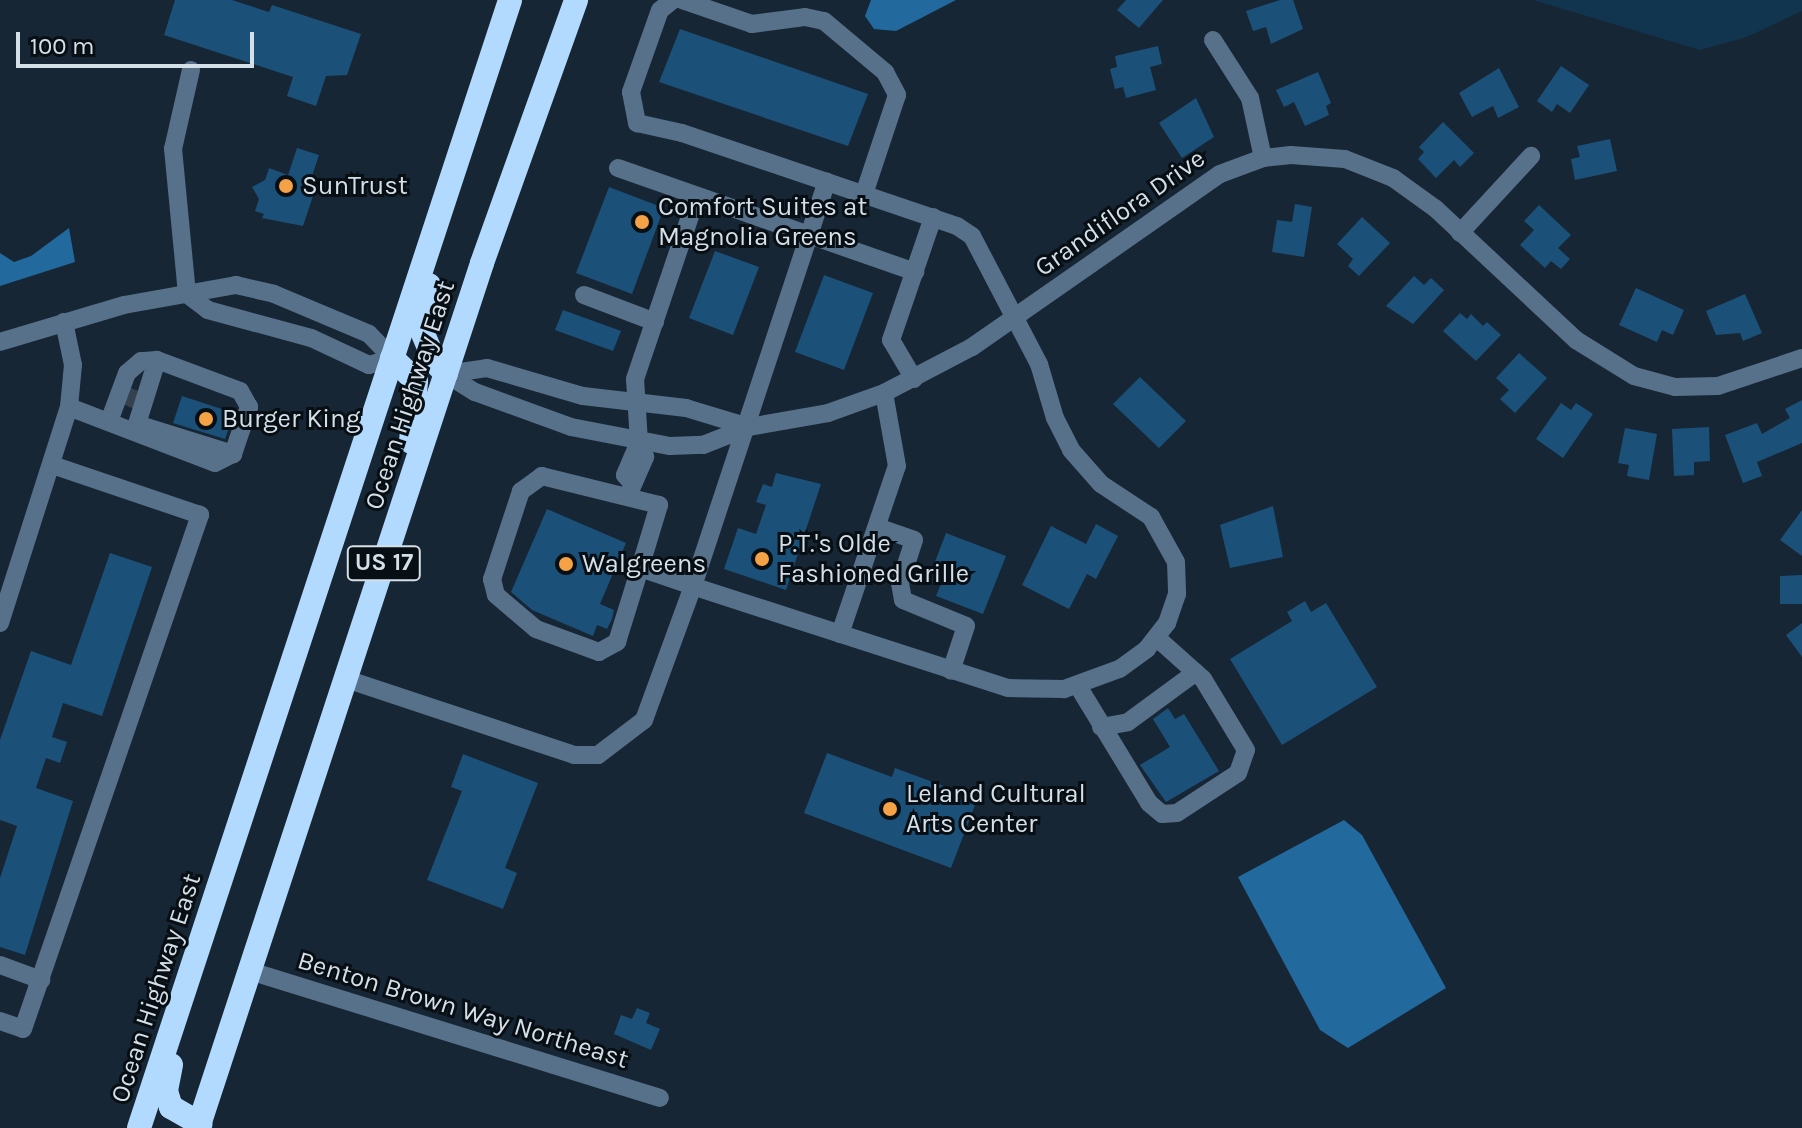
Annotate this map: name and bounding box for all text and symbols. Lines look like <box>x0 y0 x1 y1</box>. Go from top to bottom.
scale bar <box>20 16 258 66</box>
text: 100 m <box>30 32 95 60</box>
street label: Grandiflora Drive <box>1029 143 1211 283</box>
place label: SunTrust <box>302 170 408 202</box>
marker: SunTrust <box>277 177 295 195</box>
place label: Comfort Suites at Magnolia Greens <box>658 191 867 252</box>
marker: Comfort Suites at Magnolia Greens <box>633 213 651 231</box>
street label: Ocean Highway East <box>358 277 462 513</box>
place label: Burger King <box>222 403 360 435</box>
marker: Burger King <box>197 410 215 428</box>
place label: P.T.'s Olde Fashioned Grille <box>778 528 969 590</box>
road number: US 17 <box>346 543 422 583</box>
place label: Walgreens <box>582 548 706 580</box>
marker: P.T.'s Olde Fashioned Grille <box>753 550 771 568</box>
marker: Walgreens <box>557 555 575 573</box>
place label: Leland Cultural Arts Center <box>906 778 1086 840</box>
marker: Leland Cultural Arts Center <box>881 800 899 818</box>
street label: Ocean Highway East <box>104 870 208 1106</box>
street label: Benton Brown Way Northeast <box>294 945 632 1075</box>

